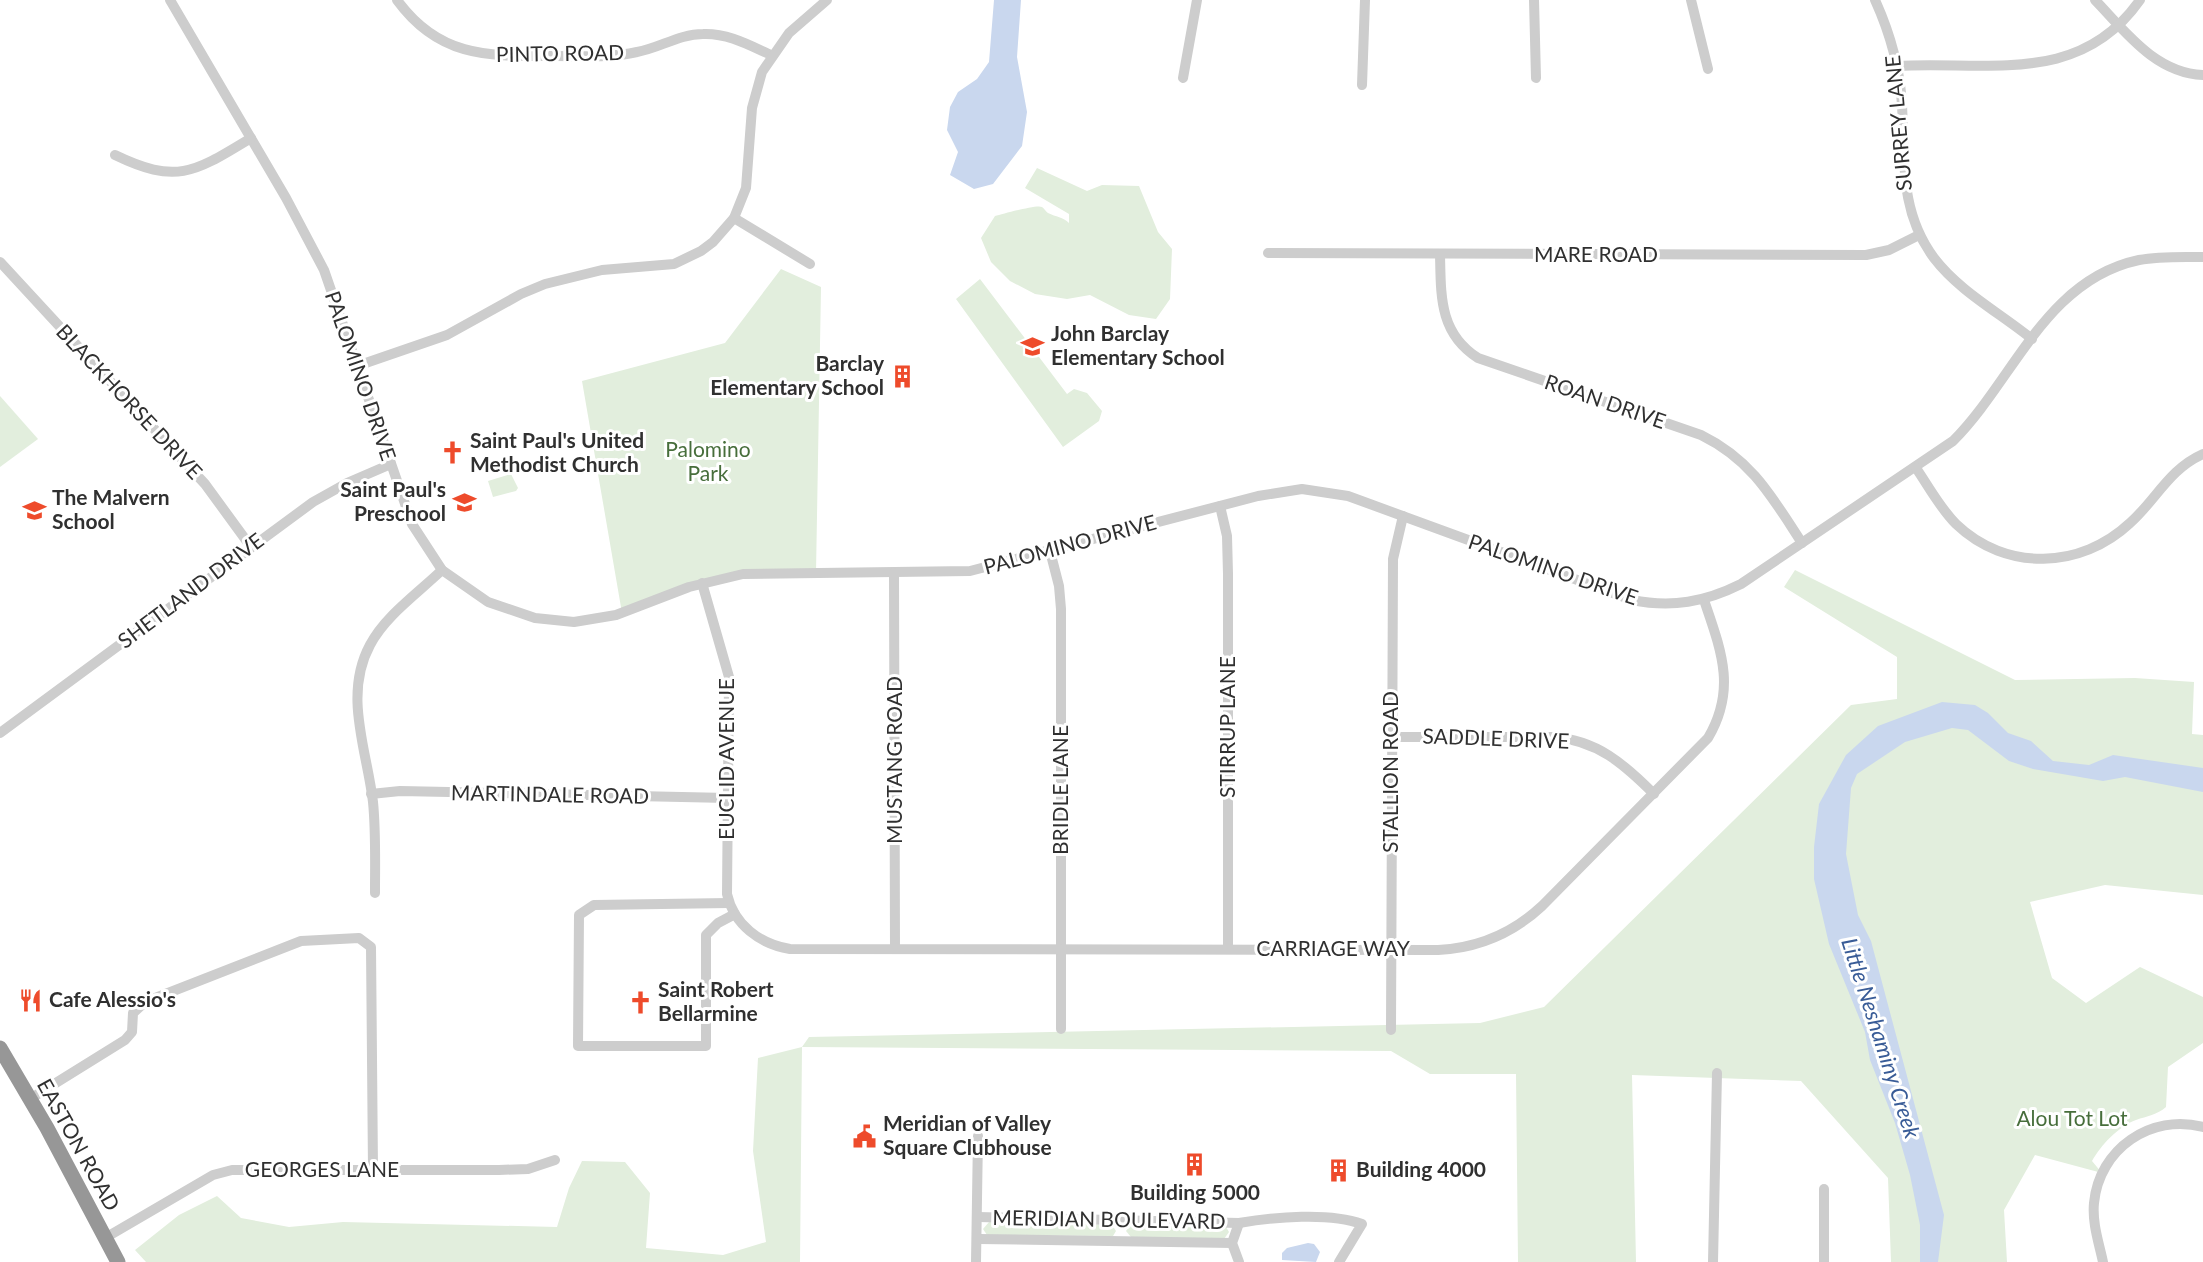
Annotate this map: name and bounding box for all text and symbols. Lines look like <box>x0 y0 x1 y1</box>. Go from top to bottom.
street label: PINTO ROAD <box>496 39 624 66</box>
street label: SURREY LANE <box>1879 54 1916 192</box>
street label: MARE ROAD <box>1534 241 1658 266</box>
street label: PALOMINO DRIVE <box>321 287 402 464</box>
street label: BLACKHORSE DRIVE <box>52 318 208 484</box>
place label: John Barclay Elementary School <box>1051 320 1225 369</box>
school or university icon: John Barclay Elementary School <box>1020 333 1046 359</box>
place label: Barclay Elementary School <box>710 350 885 399</box>
building icon: Barclay Elementary School <box>889 363 915 389</box>
street label: ROAN DRIVE <box>1542 368 1669 433</box>
place label: Saint Paul's United Methodist Church <box>470 427 644 476</box>
park label: Palomino Park <box>665 436 751 485</box>
church icon: Saint Paul's United Methodist Church <box>439 440 465 466</box>
place label: Saint Paul's Preschool <box>340 476 446 525</box>
place label: The Malvern School <box>52 484 170 533</box>
school or university icon: Saint Paul's Preschool <box>451 489 477 515</box>
school or university icon: The Malvern School <box>21 497 47 523</box>
street label: PALOMINO DRIVE <box>981 508 1159 579</box>
street label: SHETLAND DRIVE <box>112 527 268 653</box>
street label: PALOMINO DRIVE <box>1465 528 1642 609</box>
street label: STIRRUP LANE <box>1214 656 1239 798</box>
street label: MUSTANG ROAD <box>881 676 906 844</box>
street label: EUCLID AVENUE <box>713 678 738 840</box>
street label: STALLION ROAD <box>1377 691 1402 853</box>
street label: SADDLE DRIVE <box>1422 722 1570 753</box>
street label: BRIDLE LANE <box>1047 725 1072 855</box>
street label: MARTINDALE ROAD <box>451 779 649 808</box>
water label: Little Neshaminy Creek <box>1836 934 1927 1142</box>
street label: CARRIAGE WAY <box>1256 935 1411 960</box>
place label: Saint Robert Bellarmine <box>658 976 774 1025</box>
place label: Cafe Alessio's <box>49 986 176 1011</box>
restaurant icon: Cafe Alessio's <box>18 987 44 1013</box>
church icon: Saint Robert Bellarmine <box>627 989 653 1015</box>
street label: EASTON ROAD <box>33 1074 126 1215</box>
park label: Alou Tot Lot <box>2016 1105 2128 1130</box>
place label: Meridian of Valley Square Clubhouse <box>883 1110 1052 1159</box>
public building icon: Meridian of Valley Square Clubhouse <box>852 1123 878 1149</box>
building icon: Building 5000 <box>1182 1152 1208 1178</box>
street label: GEORGES LANE <box>245 1156 399 1181</box>
place label: Building 4000 <box>1356 1156 1486 1181</box>
building icon: Building 4000 <box>1325 1157 1351 1183</box>
place label: Building 5000 <box>1130 1179 1260 1204</box>
street label: MERIDIAN BOULEVARD <box>992 1204 1226 1233</box>

